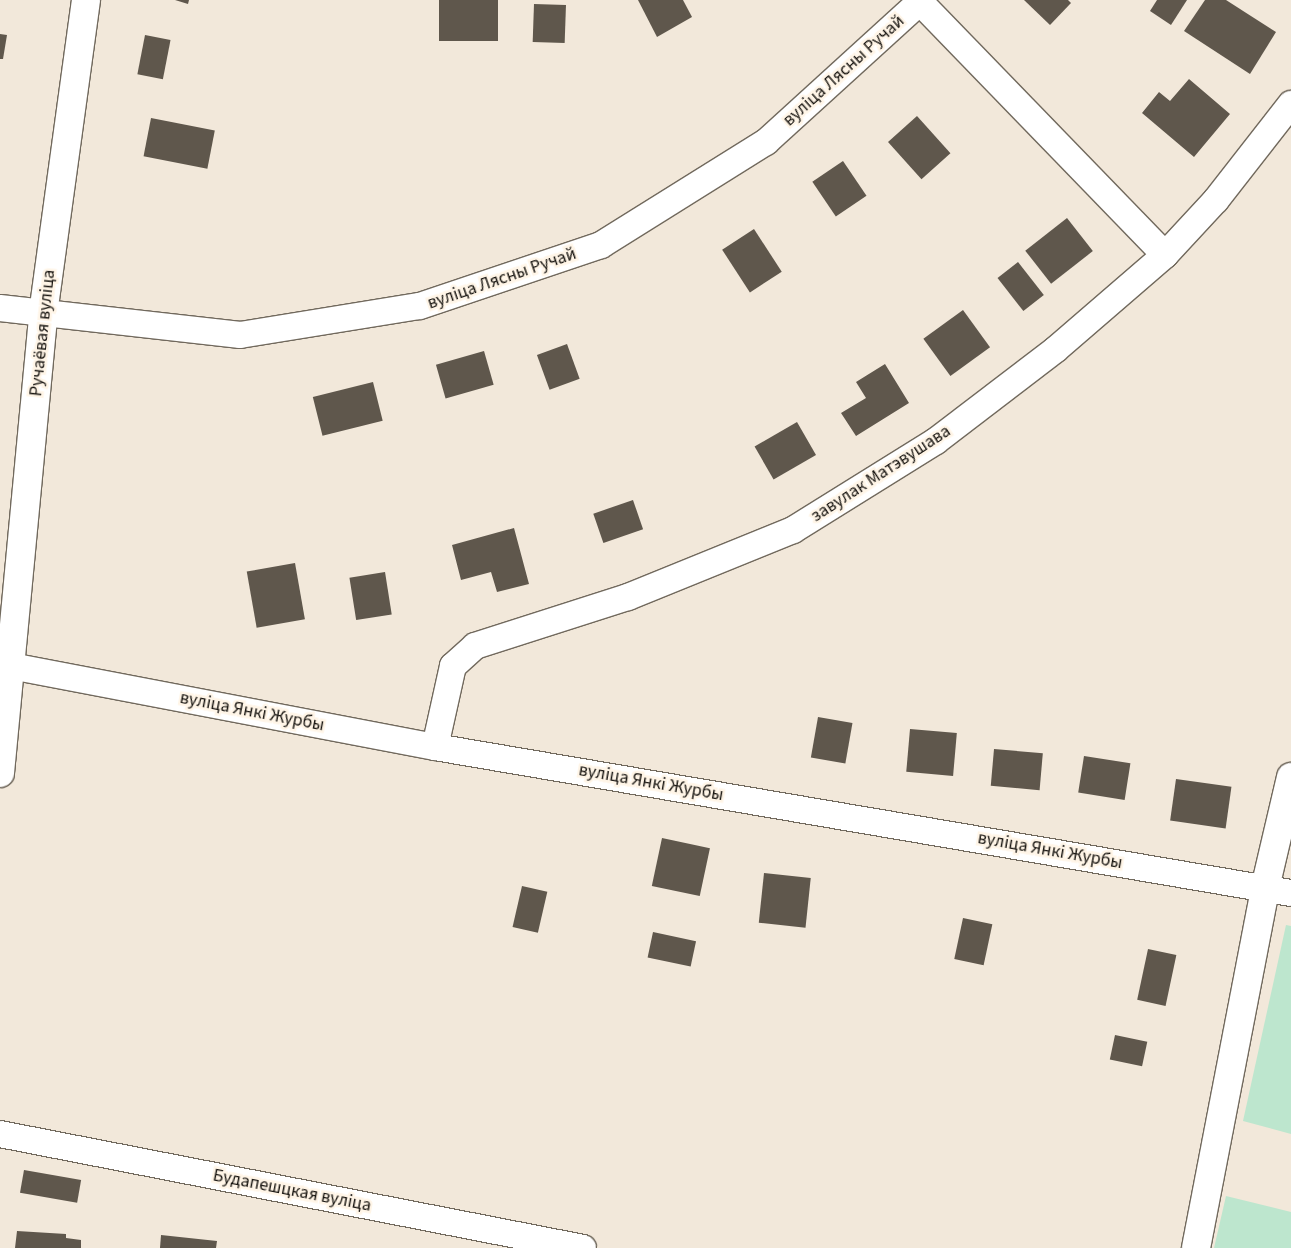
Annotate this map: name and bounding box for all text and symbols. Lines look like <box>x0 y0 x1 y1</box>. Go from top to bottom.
street label: вуліца Лясны Ручай <box>779 11 909 131</box>
street label: вуліца Лясны Ручай <box>425 243 579 315</box>
street label: Ручаёвая вуліца <box>26 269 60 397</box>
street label: завулак Матэвушава <box>807 421 955 527</box>
street label: вуліца Янкі Журбы <box>178 687 326 737</box>
street label: вуліца Янкі Журбы <box>577 760 725 806</box>
street label: вуліца Янкі Журбы <box>976 828 1124 874</box>
street label: Будапешцкая вуліца <box>211 1165 373 1217</box>

